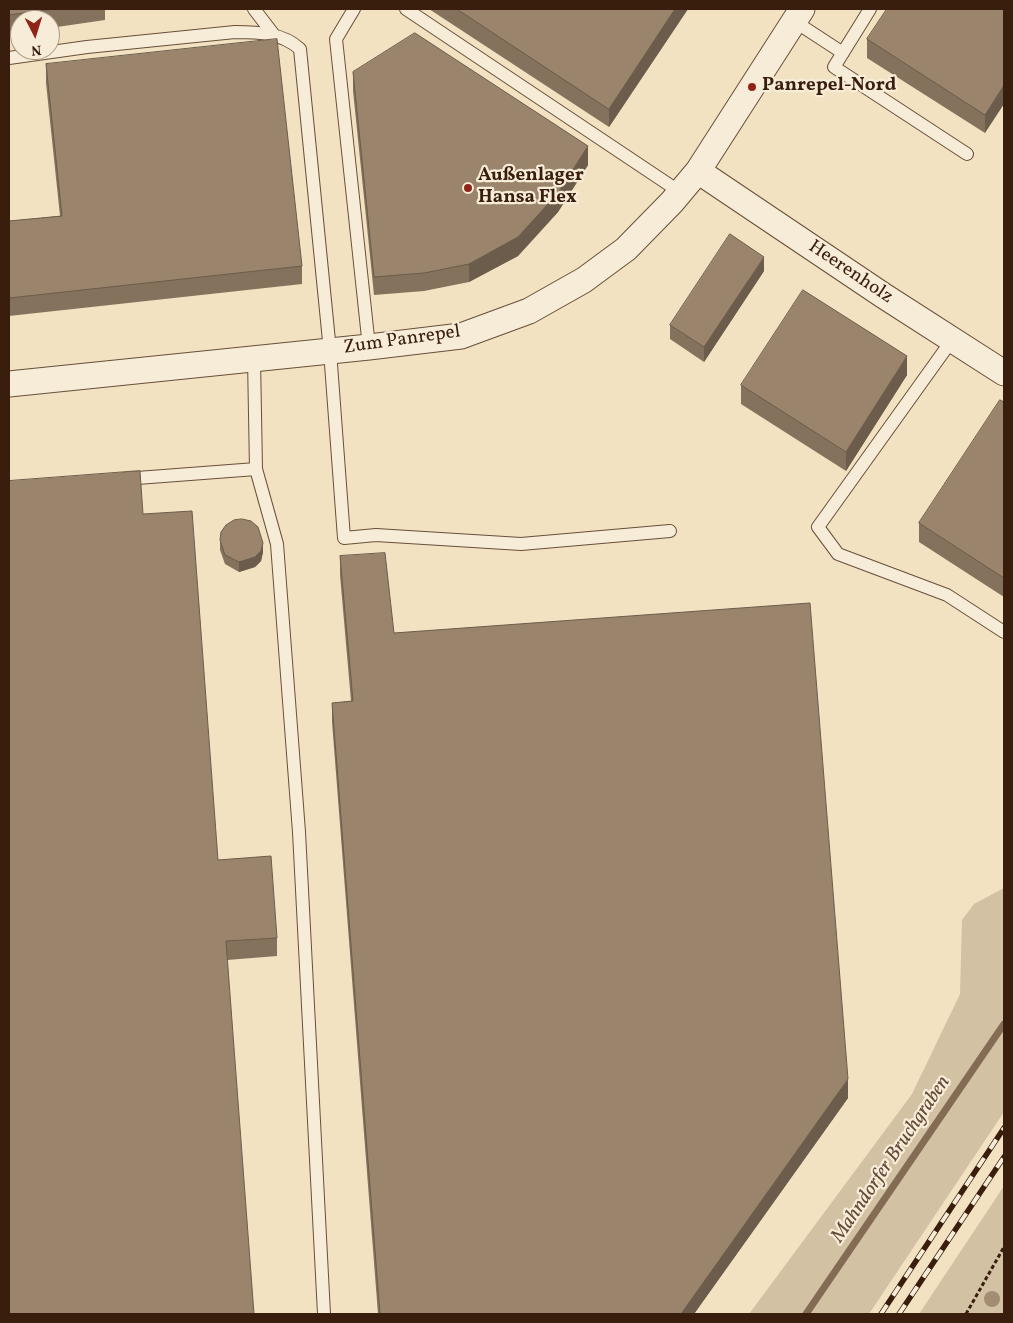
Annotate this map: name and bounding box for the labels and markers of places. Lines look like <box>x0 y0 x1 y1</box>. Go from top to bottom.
place label: Panrepel-Nord <box>762 76 896 98</box>
marker: Panrepel-Nord <box>746 81 758 93</box>
place label: Außenlager Hansa Flex <box>478 166 584 210</box>
marker: Außenlager Hansa Flex <box>462 182 474 194</box>

